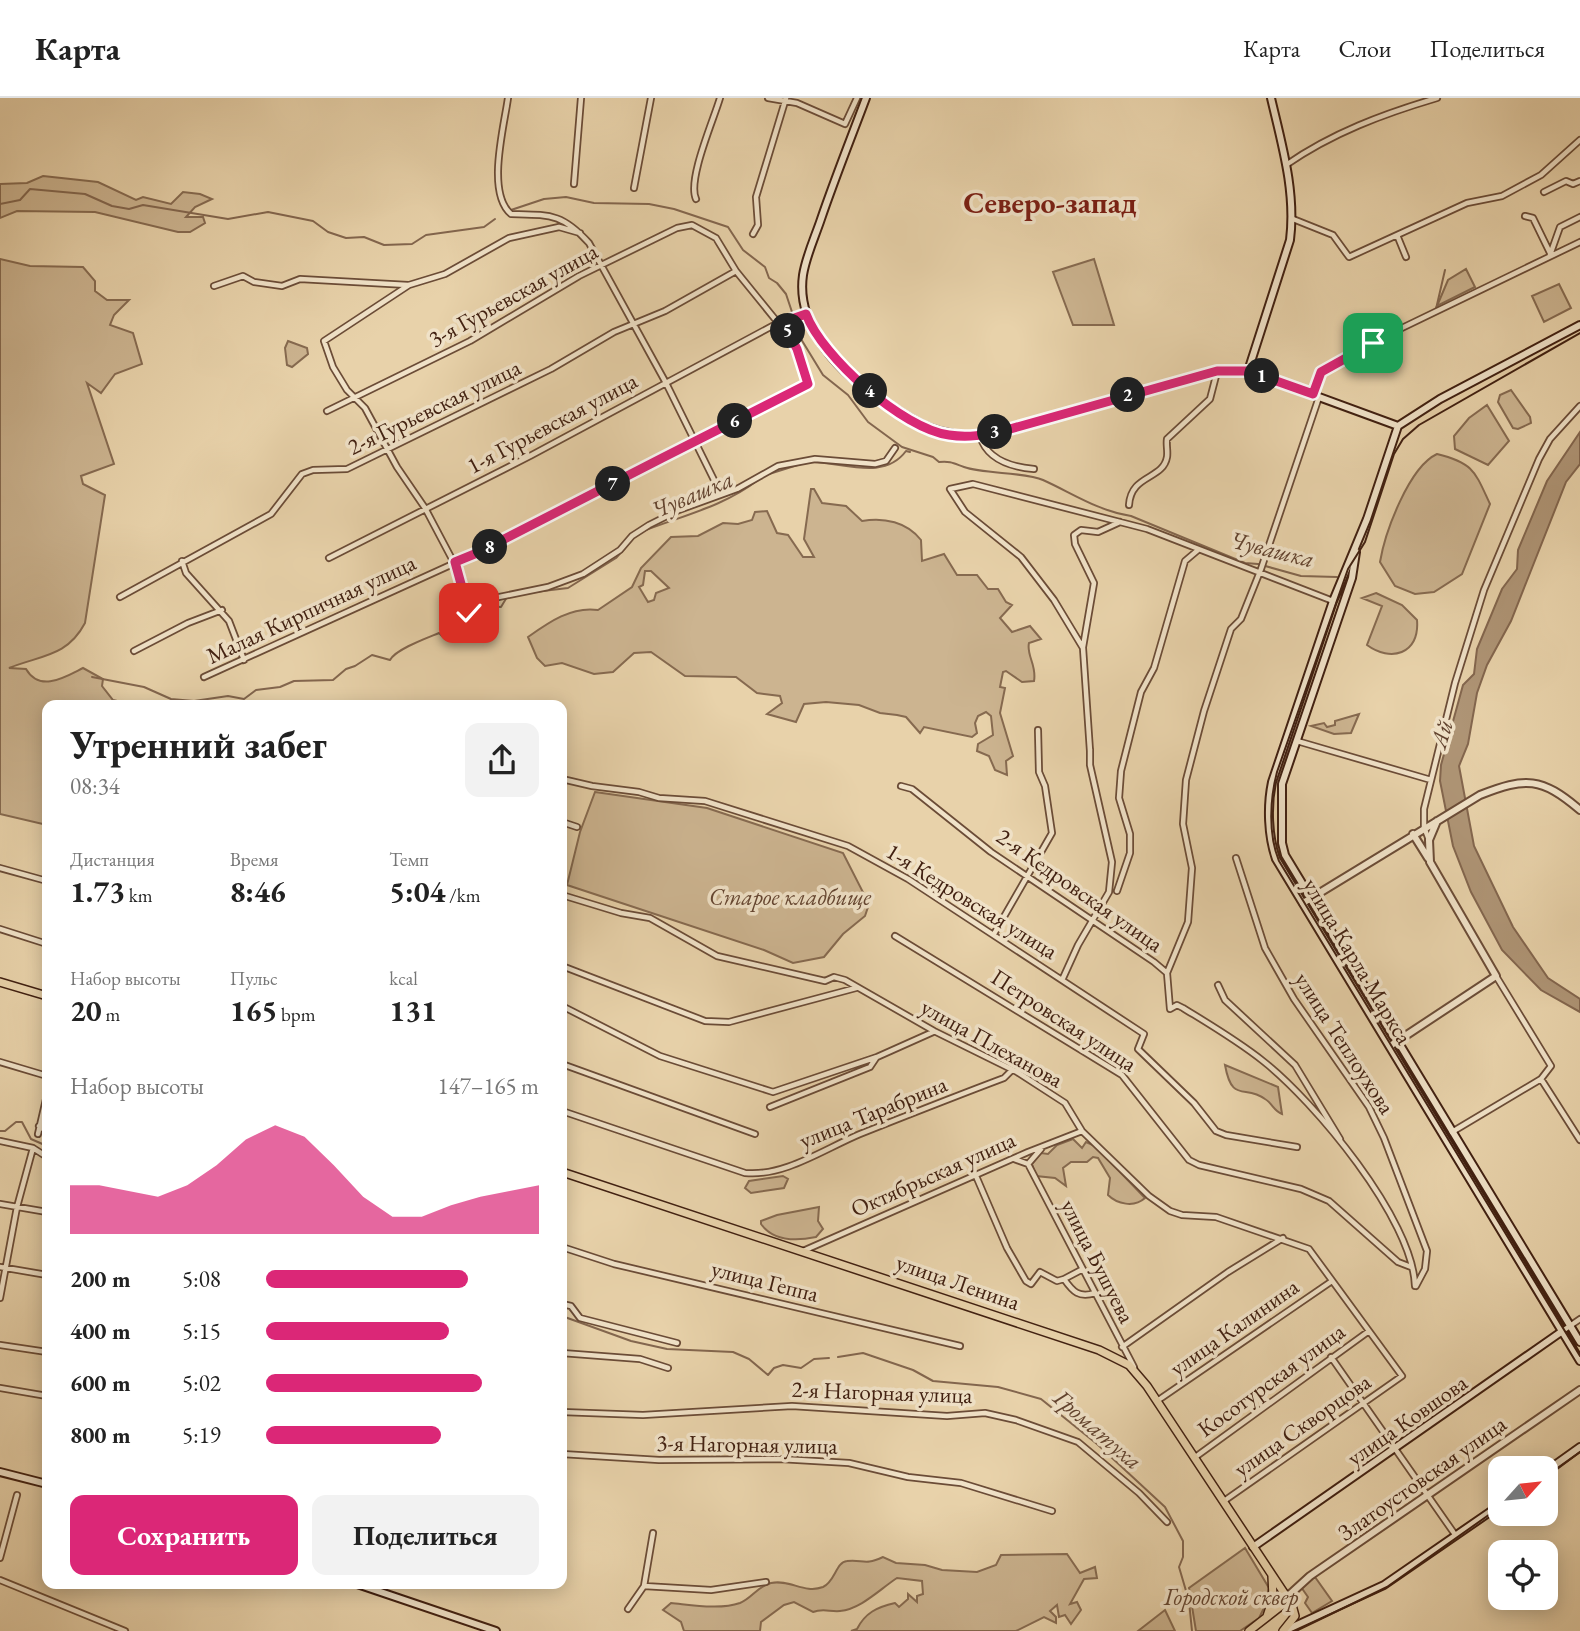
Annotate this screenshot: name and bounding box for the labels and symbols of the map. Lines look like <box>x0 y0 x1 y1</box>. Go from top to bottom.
district label: Северо-запад <box>963 183 1137 222</box>
street label: 3-я Гурьевская улица <box>423 236 604 354</box>
pin <box>1343 313 1403 373</box>
pin: 5 <box>770 314 806 348</box>
street label: 2-я Гурьевская улица <box>342 352 526 462</box>
pin: 1 <box>1244 358 1280 394</box>
street label: 1-я Гурьевская улица <box>461 365 643 481</box>
pin: 4 <box>852 374 888 408</box>
pin: 2 <box>1110 378 1146 412</box>
pin: 6 <box>718 404 752 438</box>
pin: 3 <box>978 414 1012 450</box>
water label: Чувашка <box>646 463 738 525</box>
pin: 7 <box>596 466 630 502</box>
water label: Чувашка <box>1227 524 1317 574</box>
pin: 8 <box>472 530 508 564</box>
street label: Малая Кирпичная улица <box>202 547 421 671</box>
pin <box>439 583 499 643</box>
water label: Ай <box>1422 716 1460 754</box>
street label: 2-я Кедровская улица <box>991 821 1170 959</box>
street label: 1-я Кедровская улица <box>881 836 1064 966</box>
street label: улица Карла Маркса <box>1296 872 1420 1050</box>
park label: Старое кладбище <box>709 882 872 912</box>
street label: Петровская улица <box>985 962 1143 1079</box>
street label: улица Теплоухова <box>1288 966 1403 1120</box>
street label: улица Плеханова <box>916 992 1069 1095</box>
street label: улица Тарабрина <box>795 1068 952 1155</box>
street label: Октябрьская улица <box>846 1124 1021 1224</box>
street label: улица Бушуева <box>1054 1194 1142 1329</box>
street label: улица Ленина <box>892 1247 1025 1317</box>
street label: улица Геппа <box>708 1253 823 1309</box>
street label: улица Калинина <box>1163 1271 1305 1383</box>
street label: Косотурская улица <box>1191 1316 1351 1444</box>
street label: улица Скворцова <box>1228 1366 1377 1483</box>
street label: улица Ковшова <box>1341 1367 1474 1473</box>
street label: 2-я Нагорная улица <box>791 1374 974 1410</box>
water label: Громатуха <box>1046 1381 1149 1476</box>
street label: Златоустовская улица <box>1332 1408 1513 1547</box>
street label: 3-я Нагорная улица <box>656 1427 839 1461</box>
north arrow <box>1488 1456 1558 1526</box>
park label: Городской сквер <box>1163 1582 1298 1612</box>

